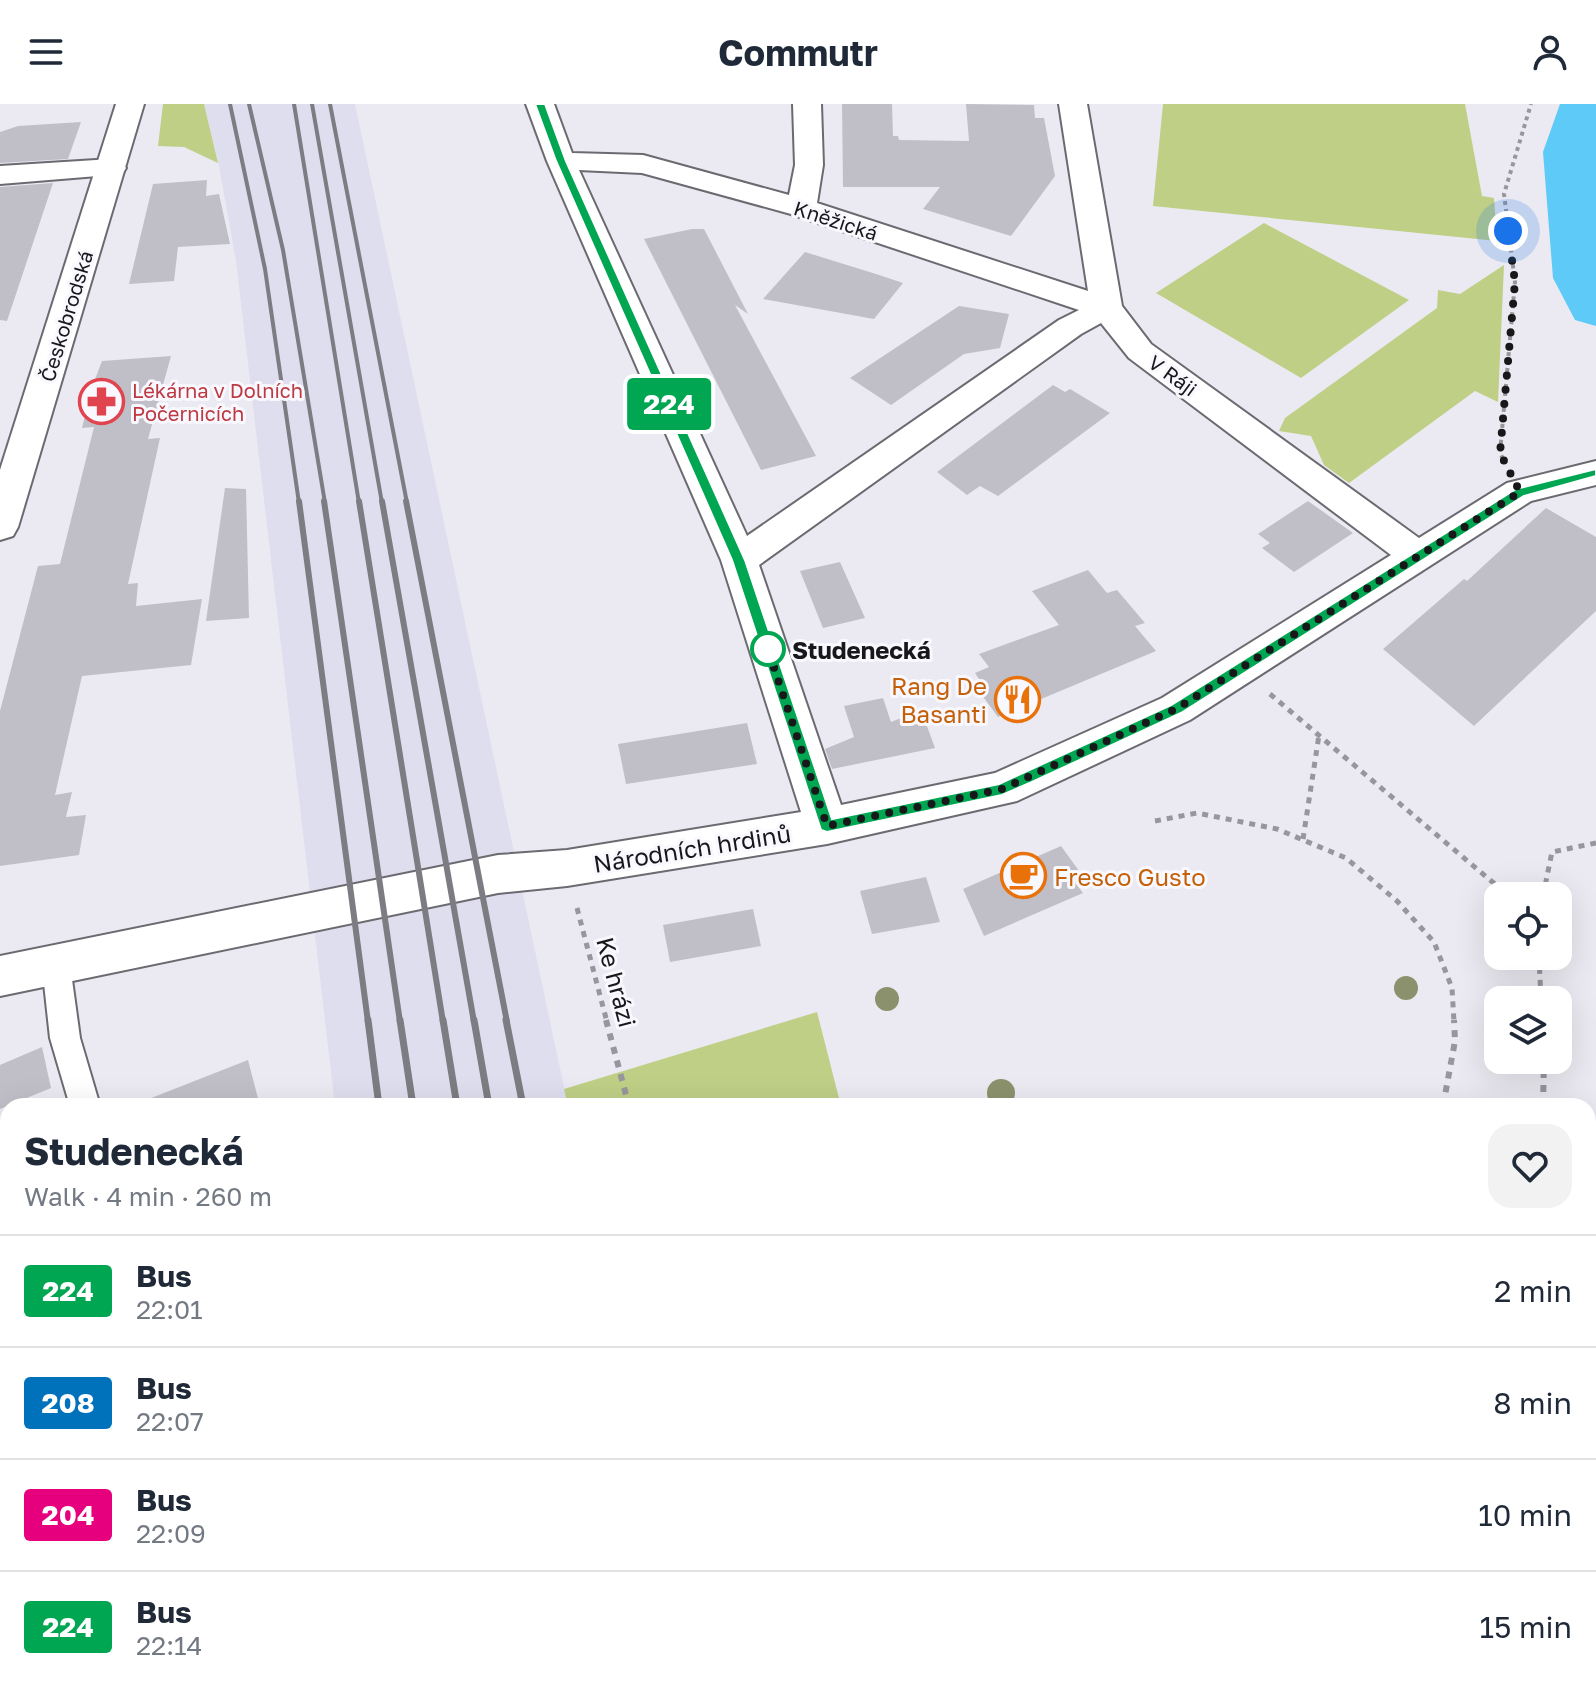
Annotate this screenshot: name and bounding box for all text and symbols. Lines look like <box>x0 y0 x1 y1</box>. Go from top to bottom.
icon: menu <box>24 30 68 74</box>
icon: person <box>1528 30 1572 74</box>
text: Commutr <box>718 31 878 74</box>
street label: Kněžická <box>791 195 881 245</box>
your location <box>1488 211 1528 251</box>
street label: Českobrodská <box>35 248 97 384</box>
street label: V Ráji <box>1144 349 1202 401</box>
pharmacy icon: Lékárna v Dolních Počernicích <box>77 378 125 426</box>
place label: Lékárna v Dolních Počernicích <box>132 378 303 425</box>
line badge: 224 <box>623 378 715 430</box>
text: 224 <box>643 387 695 420</box>
marker: Studenecká <box>751 632 785 666</box>
place label: Studenecká <box>792 635 931 664</box>
place label: Rang De Basanti <box>891 671 987 728</box>
restaurant icon: Rang De Basanti <box>994 675 1042 723</box>
street label: Národních hrdinů <box>591 818 793 878</box>
cafe icon: Fresco Gusto <box>999 852 1047 900</box>
place label: Fresco Gusto <box>1054 862 1206 891</box>
map controls <box>1484 882 1572 1074</box>
button: locate <box>1484 882 1572 970</box>
street label: Ke hrázi <box>591 934 643 1030</box>
button: layers <box>1484 986 1572 1074</box>
button: heart <box>1488 1124 1572 1208</box>
text: Studenecká <box>24 1128 244 1173</box>
text: Walk · 4 min · 260 m <box>24 1181 272 1212</box>
text: Bus <box>136 1258 192 1294</box>
text: 2 min <box>1494 1273 1572 1309</box>
text: 224 <box>42 1274 94 1307</box>
text: 22:01 <box>136 1294 203 1325</box>
text: Bus <box>136 1370 192 1406</box>
text: 8 min <box>1493 1385 1572 1421</box>
text: 208 <box>41 1386 95 1419</box>
text: 22:07 <box>136 1406 204 1437</box>
text: Bus <box>136 1482 192 1518</box>
text: 10 min <box>1478 1497 1572 1533</box>
text: 204 <box>42 1498 94 1531</box>
text: 22:09 <box>136 1518 206 1549</box>
text: Bus <box>136 1594 192 1630</box>
text: 15 min <box>1480 1609 1572 1645</box>
text: 224 <box>42 1610 94 1643</box>
text: 22:14 <box>136 1630 202 1661</box>

